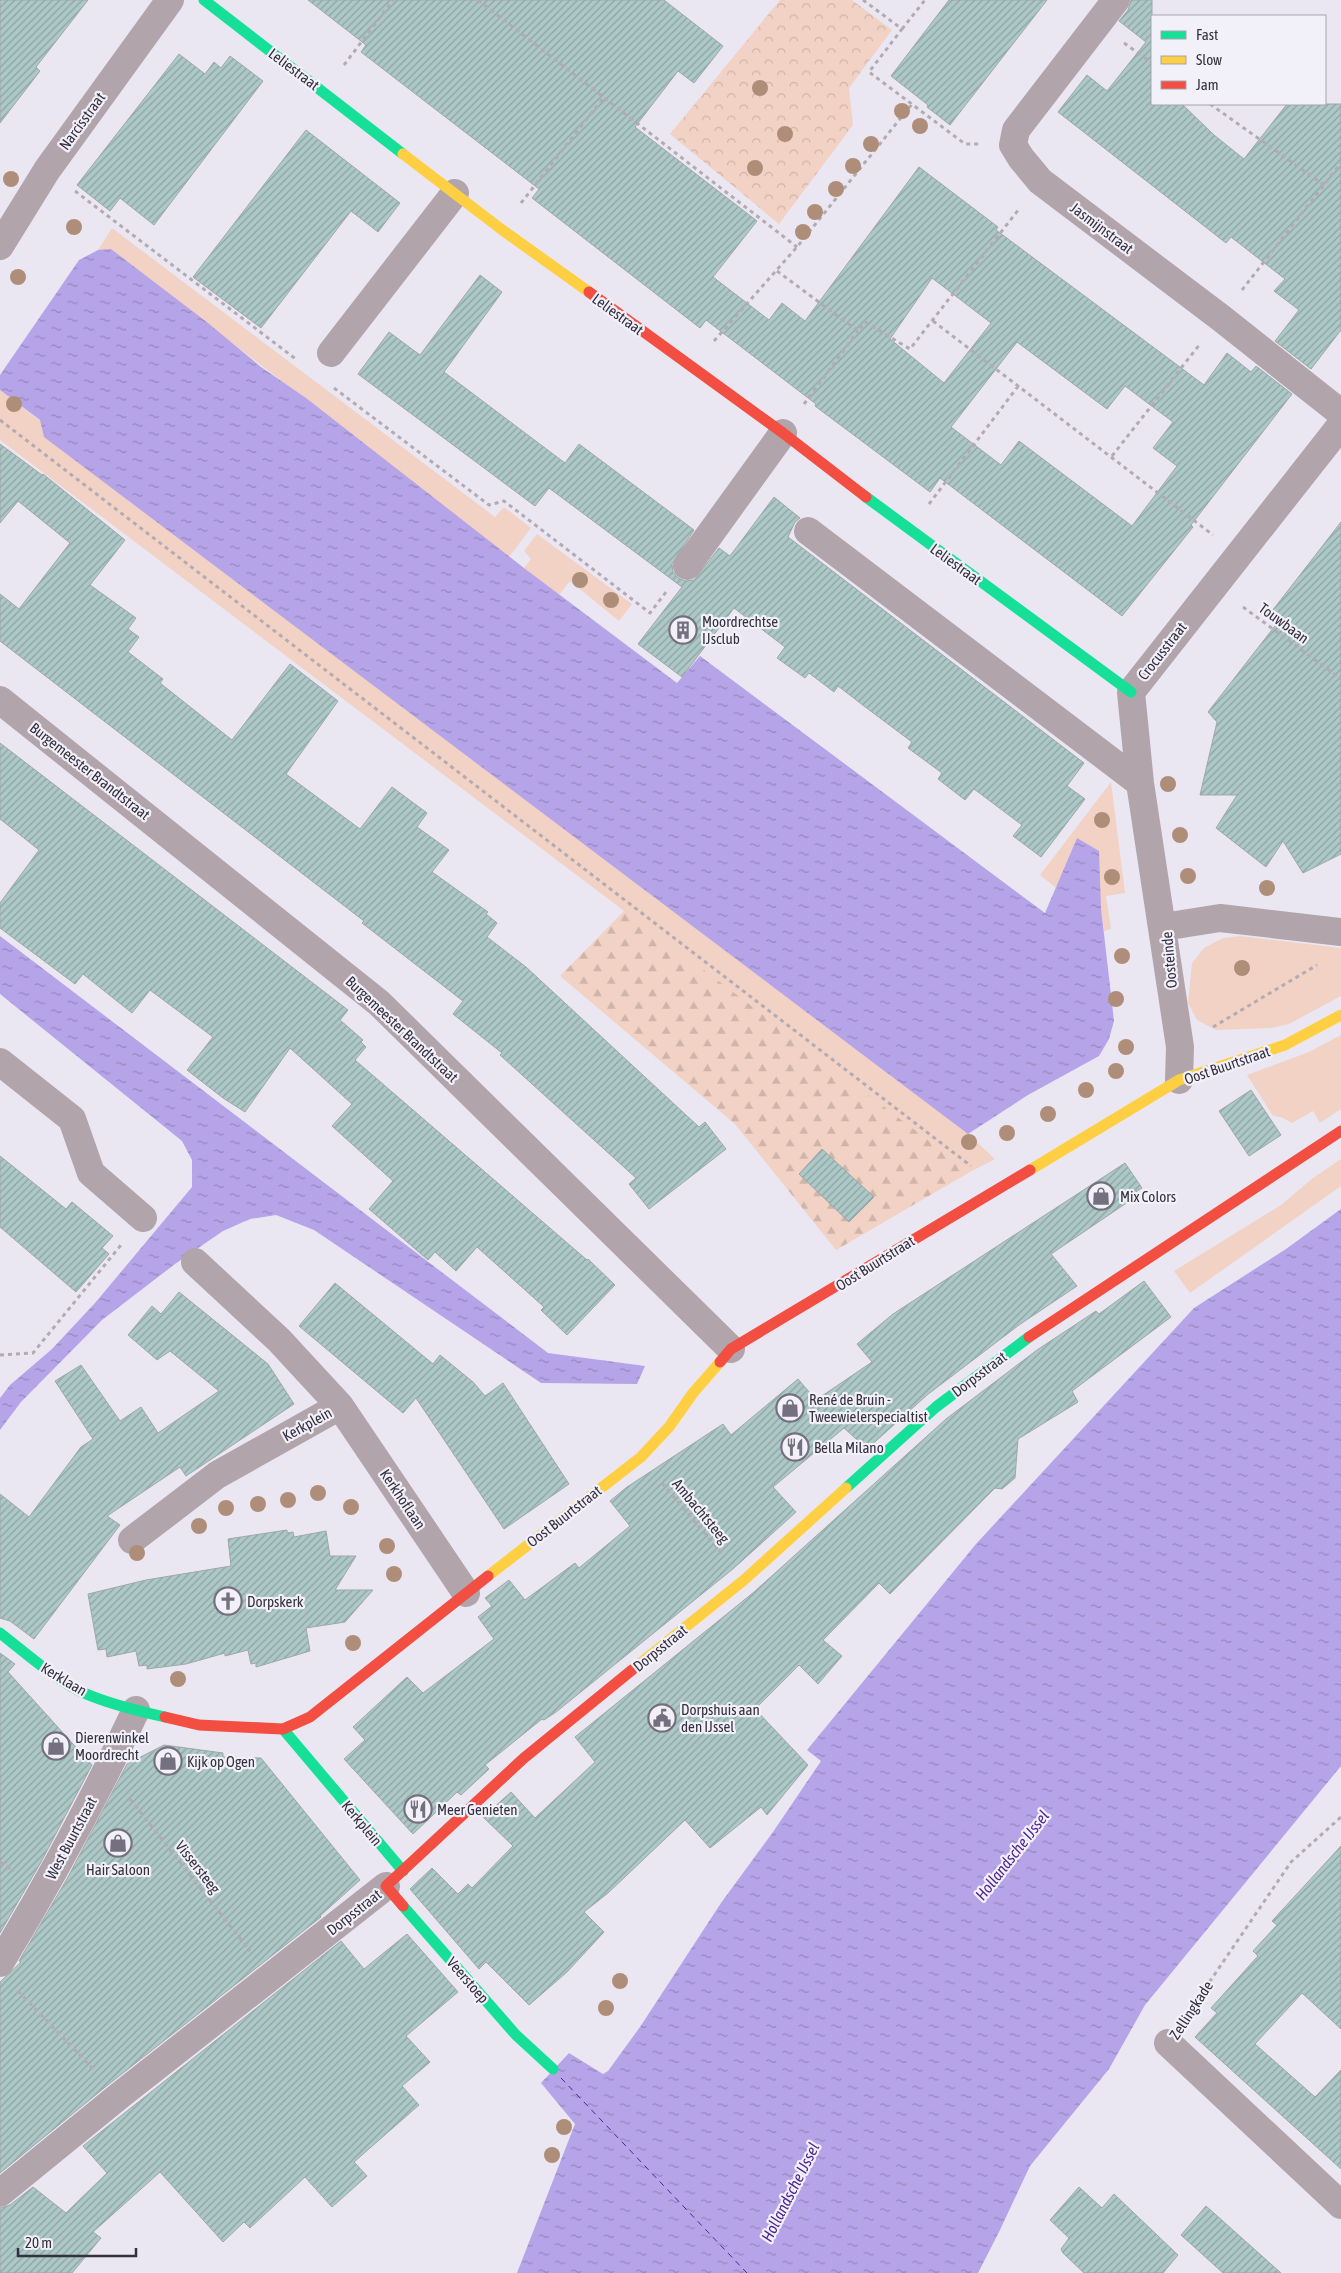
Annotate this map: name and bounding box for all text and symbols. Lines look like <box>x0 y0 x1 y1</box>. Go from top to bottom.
legend <box>1151 15 1326 105</box>
text: Fast <box>1196 26 1218 43</box>
street label: Leliestraat <box>265 44 323 94</box>
text: Slow <box>1196 51 1222 68</box>
text: Jam <box>1196 76 1219 93</box>
street label: Narcisstraat <box>56 89 108 153</box>
street label: Jasmijnstraat <box>1067 199 1137 257</box>
street label: Leliestraat <box>589 290 647 338</box>
street label: Leliestraat <box>927 540 985 588</box>
street label: Touwbaan <box>1256 599 1312 647</box>
place label: Moordrechtse IJsclub <box>702 613 778 647</box>
building icon: Moordrechtse IJsclub <box>668 615 698 645</box>
street label: Crocusstraat <box>1134 619 1190 683</box>
street label: Burgemeester Brandtstraat <box>27 719 153 823</box>
street label: Oosteinde <box>1158 931 1180 989</box>
street label: Burgemeester Brandtstraat <box>342 973 462 1085</box>
street label: Oost Buurtstraat <box>1182 1042 1272 1088</box>
shop icon: Mix Colors <box>1086 1181 1116 1211</box>
place label: Mix Colors <box>1120 1188 1176 1205</box>
street label: Oost Buurtstraat <box>832 1232 918 1294</box>
street label: Dorpsstraat <box>948 1348 1010 1400</box>
place label: René de Bruin - Tweewielerspecialtist <box>809 1391 928 1425</box>
shop icon: René de Bruin - Tweewielerspecialtist <box>775 1393 805 1423</box>
street label: Kerkplein <box>280 1404 334 1444</box>
restaurant icon: Bella Milano <box>780 1432 810 1462</box>
place label: Bella Milano <box>814 1439 884 1456</box>
street label: Kerkhoflaan <box>377 1466 429 1532</box>
street label: Ambachtsteeg <box>669 1475 733 1547</box>
street label: Oost Buurtstraat <box>523 1482 605 1550</box>
church icon: Dorpskerk <box>213 1586 243 1616</box>
place label: Dorpskerk <box>247 1593 304 1610</box>
street label: Dorpsstraat <box>630 1621 690 1675</box>
street label: Kerklaan <box>38 1659 90 1699</box>
place label: Dorpshuis aan den IJssel <box>681 1701 760 1735</box>
public building icon: Dorpshuis aan den IJssel <box>647 1703 677 1733</box>
place label: Dierenwinkel Moordrecht <box>75 1729 149 1763</box>
shop icon: Dierenwinkel Moordrecht <box>41 1731 71 1761</box>
shop icon: Kijk op Ogen <box>153 1746 183 1776</box>
place label: Kijk op Ogen <box>187 1753 255 1770</box>
street label: West Buurtstraat <box>42 1794 100 1882</box>
restaurant icon: Meer Genieten <box>403 1794 433 1824</box>
street label: Kerkplein <box>338 1797 386 1849</box>
place label: Meer Genieten <box>437 1801 518 1818</box>
water label: Hollandsche IJssel <box>971 1807 1053 1903</box>
shop icon: Hair Saloon <box>103 1828 133 1858</box>
street label: Vissersteeg <box>172 1837 224 1897</box>
place label: Hair Saloon <box>86 1861 150 1878</box>
street label: Dorpsstraat <box>323 1886 385 1938</box>
street label: Veerstoep <box>443 1954 493 2006</box>
street label: Zellingkade <box>1166 1977 1216 2042</box>
water label: Hollandsche IJssel <box>757 2140 823 2244</box>
scale bar <box>18 2226 135 2258</box>
text: 20 m <box>25 2234 52 2251</box>

